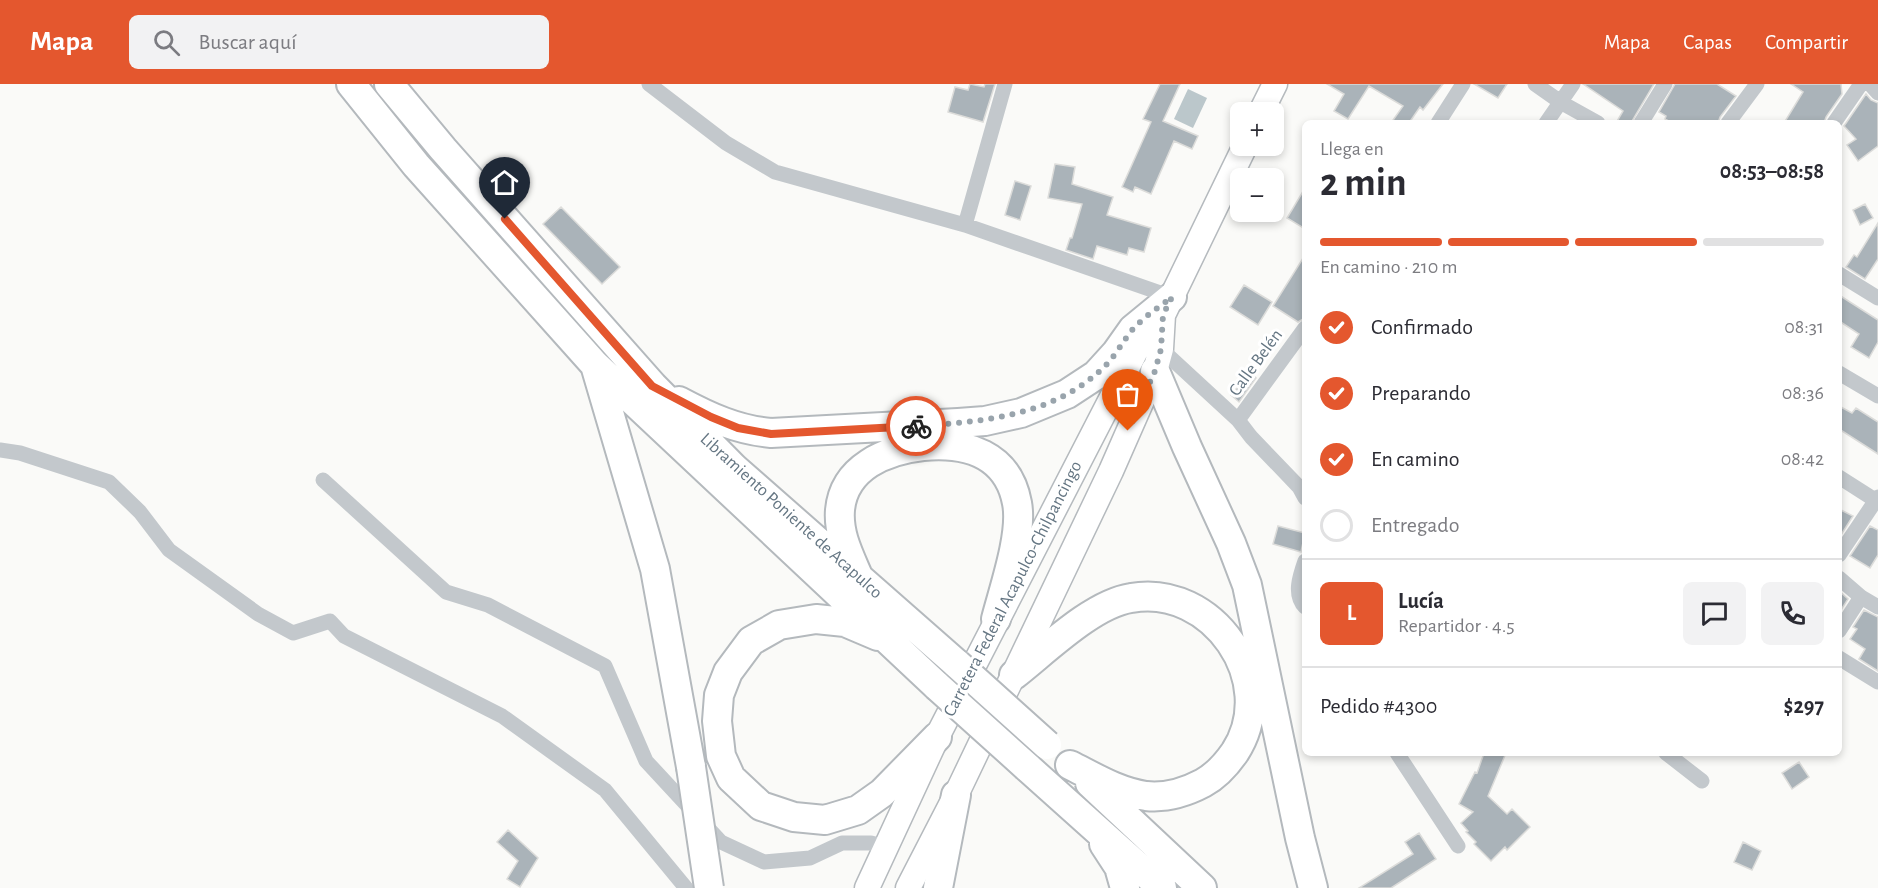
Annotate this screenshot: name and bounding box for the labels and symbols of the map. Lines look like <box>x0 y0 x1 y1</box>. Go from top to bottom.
pin <box>479 157 530 219</box>
street label: Calle Belén <box>1226 326 1286 400</box>
pin <box>1102 369 1153 431</box>
courier <box>886 396 946 456</box>
street label: Libramiento Poniente de Acapulco <box>697 430 886 602</box>
street label: Carretera Federal Acapulco-Chilpancingo <box>940 458 1086 720</box>

